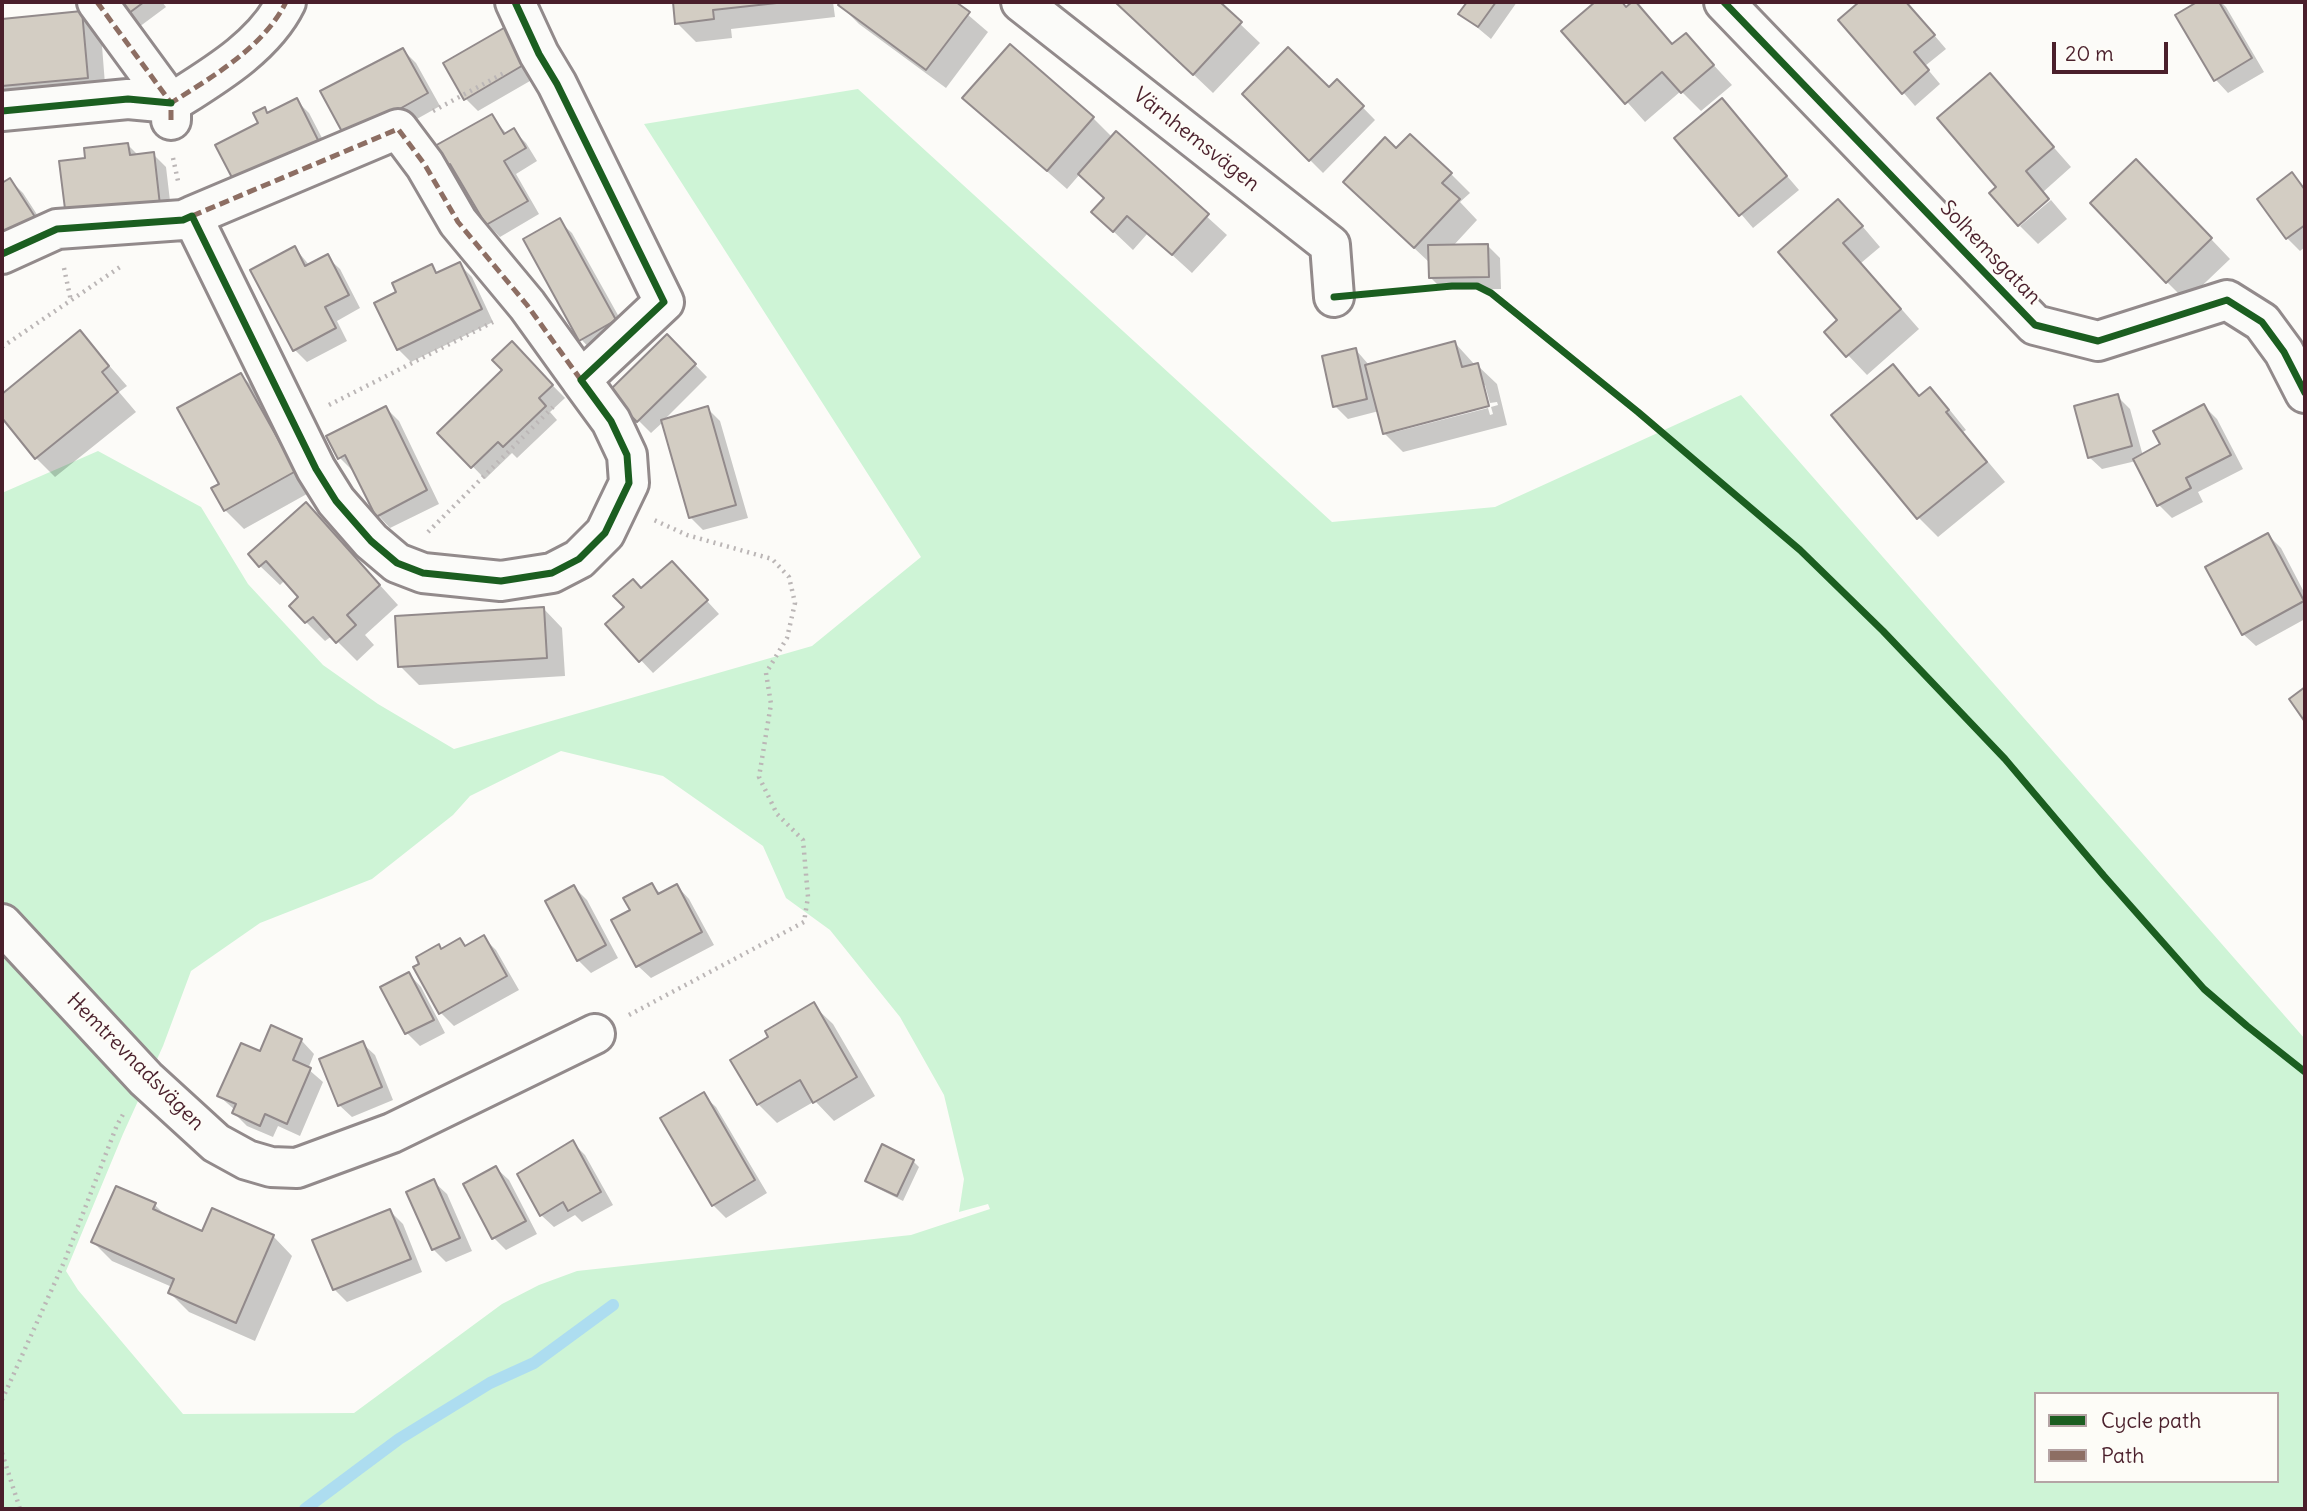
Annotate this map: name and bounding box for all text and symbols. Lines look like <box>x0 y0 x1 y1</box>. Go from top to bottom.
scale bar <box>2055 28 2170 72</box>
text: 20 m <box>2065 40 2114 67</box>
street label: Värnhemsvägen <box>1128 83 1264 197</box>
street label: Solhemsgatan <box>1934 196 2046 310</box>
street label: Hemtrevnadsvägen <box>61 988 209 1136</box>
legend <box>2034 1392 2279 1483</box>
text: Cycle path <box>2101 1407 2201 1434</box>
text: Path <box>2101 1442 2144 1469</box>

